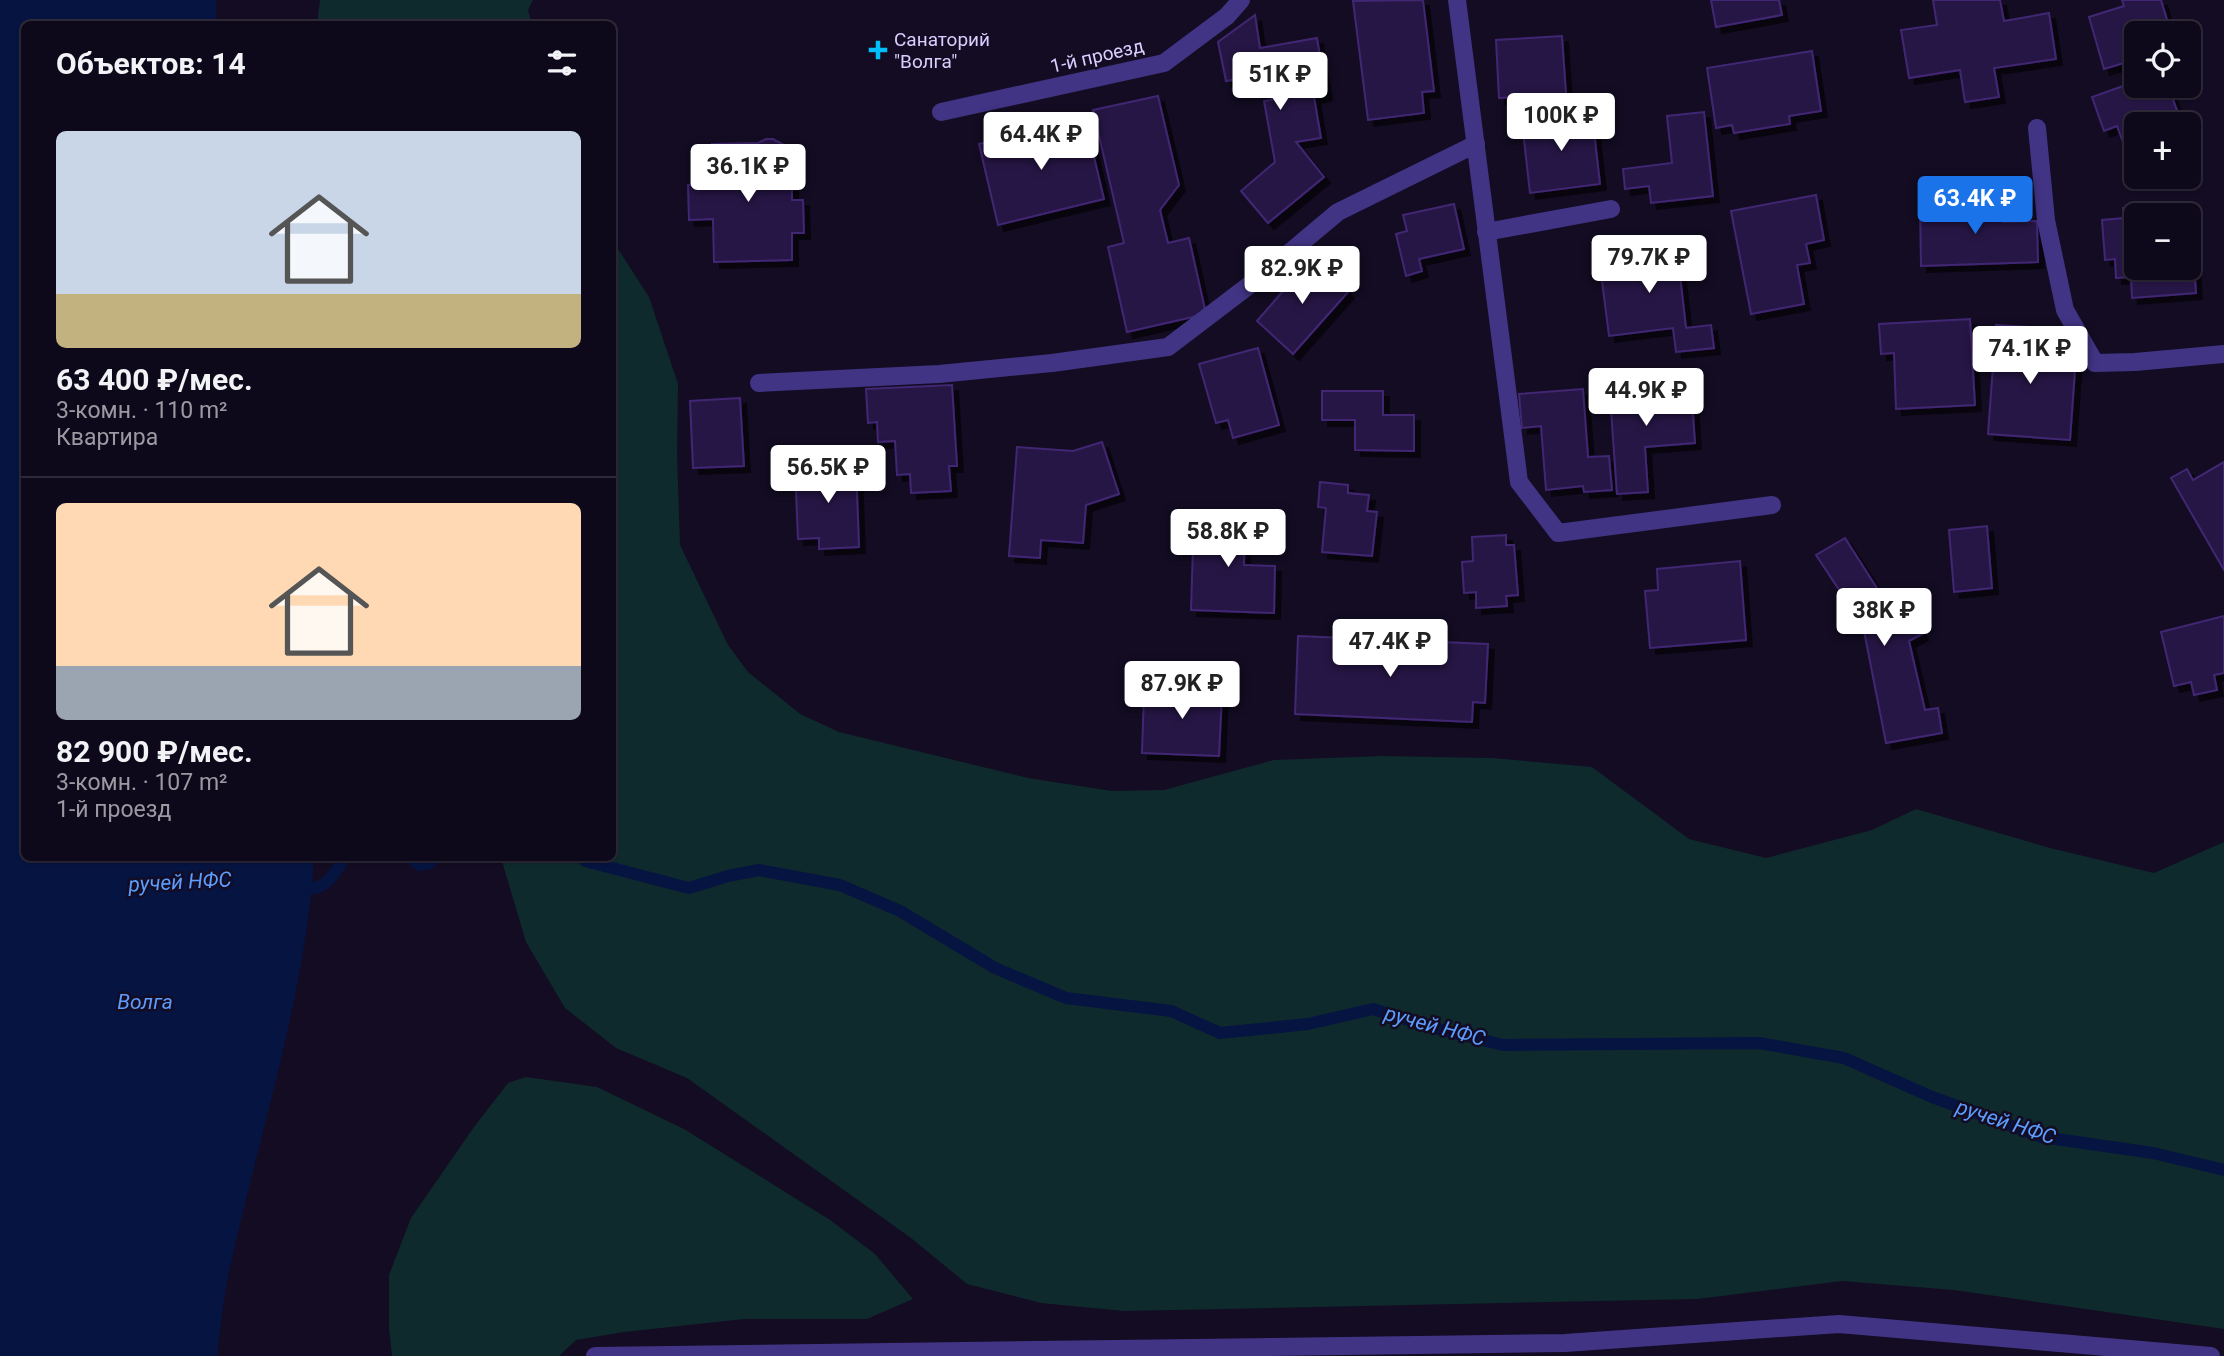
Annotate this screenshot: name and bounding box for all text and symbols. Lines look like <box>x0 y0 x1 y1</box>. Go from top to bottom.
map controls <box>2124 21 2201 280</box>
button: locate <box>2124 21 2201 98</box>
place label: Санаторий "Волга" <box>894 28 990 73</box>
street label: 1-й проезд <box>1048 34 1146 78</box>
marker: Санаторий "Волга" <box>868 40 888 60</box>
icon: filters <box>543 44 581 82</box>
text: Объектов: 14 <box>56 46 246 81</box>
pin: 51K ₽ <box>1231 52 1329 112</box>
text: 51K ₽ <box>1249 61 1311 88</box>
pin: 100K ₽ <box>1504 94 1618 153</box>
text: 100K ₽ <box>1523 102 1599 129</box>
button: + <box>2124 112 2201 189</box>
pin: 64.4K ₽ <box>976 113 1106 172</box>
text: 64.4K ₽ <box>1000 121 1082 148</box>
pin: 36.1K ₽ <box>683 144 813 204</box>
text: 36.1K ₽ <box>707 153 789 180</box>
icon: home <box>256 176 382 302</box>
pin: 63.4K ₽ <box>1910 176 2040 236</box>
text: 63.4K ₽ <box>1934 185 2016 212</box>
button: − <box>2124 203 2201 280</box>
pin: 79.7K ₽ <box>1584 236 1714 295</box>
text: 79.7K ₽ <box>1608 244 1690 271</box>
pin: 82.9K ₽ <box>1237 246 1367 306</box>
text: 82.9K ₽ <box>1261 255 1343 282</box>
pin: 74.1K ₽ <box>1965 326 2095 386</box>
text: 74.1K ₽ <box>1989 335 2071 362</box>
text: 63 400 ₽/мес. <box>56 362 253 397</box>
pin: 44.9K ₽ <box>1581 368 1711 428</box>
text: 44.9K ₽ <box>1605 377 1687 404</box>
text: 3-комн. · 110 m² <box>56 397 228 424</box>
text: Квартира <box>56 424 158 451</box>
pin: 56.5K ₽ <box>763 446 893 505</box>
text: 56.5K ₽ <box>787 454 869 481</box>
pin: 58.8K ₽ <box>1163 510 1293 569</box>
text: 58.8K ₽ <box>1187 518 1269 545</box>
icon: home <box>256 548 382 674</box>
pin: 38K ₽ <box>1835 588 1933 648</box>
text: 38K ₽ <box>1853 597 1915 624</box>
pin: 47.4K ₽ <box>1325 620 1455 679</box>
text: 47.4K ₽ <box>1349 628 1431 655</box>
pin: 87.9K ₽ <box>1117 662 1247 721</box>
text: 87.9K ₽ <box>1141 670 1223 697</box>
text: 82 900 ₽/мес. <box>56 734 253 769</box>
text: 3-комн. · 107 m² <box>56 769 228 796</box>
text: 1-й проезд <box>56 796 171 823</box>
water label: ручей НФС <box>127 867 233 897</box>
water label: Волга <box>117 990 173 1014</box>
water label: ручей НФС <box>1381 1001 1489 1051</box>
water label: ручей НФС <box>1952 1094 2060 1150</box>

